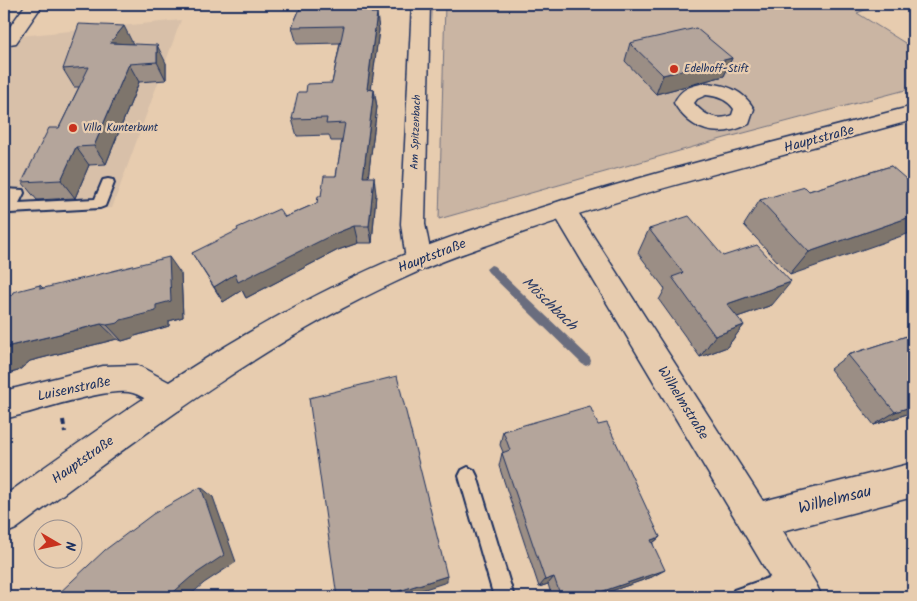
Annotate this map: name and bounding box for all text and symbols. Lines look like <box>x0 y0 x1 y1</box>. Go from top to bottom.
place label: Edelhoff-Stift <box>684 60 750 78</box>
marker: Edelhoff-Stift <box>668 63 680 75</box>
street label: Am Spitzenbach <box>406 94 426 170</box>
place label: Villa Kunterbunt <box>83 119 159 137</box>
street label: Hauptstraße <box>781 119 857 159</box>
marker: Villa Kunterbunt <box>67 122 79 134</box>
street label: Hauptstraße <box>395 233 470 279</box>
water label: Möschbach <box>516 271 584 338</box>
street label: Wilhelmstraße <box>652 362 715 445</box>
street label: Luisenstraße <box>35 370 113 408</box>
street label: Hauptstraße <box>47 430 119 490</box>
street label: Wilhelmsau <box>796 479 875 521</box>
north arrow <box>32 518 82 568</box>
text: N <box>58 540 81 552</box>

